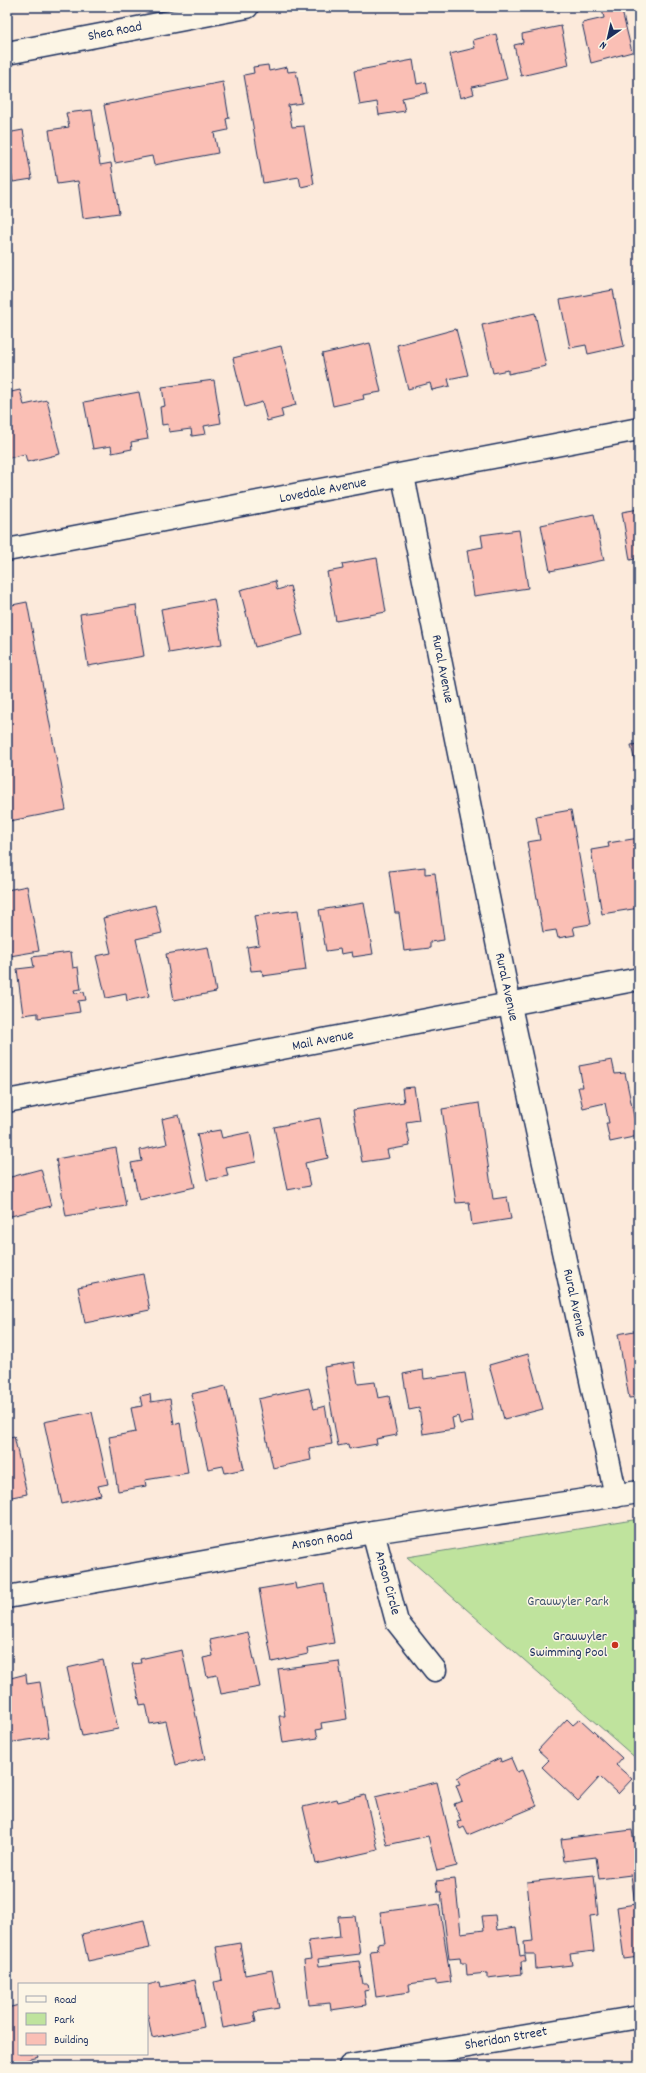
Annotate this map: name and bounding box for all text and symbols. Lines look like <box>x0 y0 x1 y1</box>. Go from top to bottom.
street label: Shea Road <box>86 17 144 47</box>
north arrow <box>588 18 628 58</box>
text: N <box>596 36 610 53</box>
street label: Lovedale Avenue <box>278 473 368 509</box>
street label: Rural Avenue <box>426 633 458 705</box>
street label: Rural Avenue <box>489 951 523 1023</box>
street label: Mail Avenue <box>291 1025 355 1057</box>
street label: Rural Avenue <box>557 1267 591 1339</box>
street label: Anson Road <box>290 1526 354 1556</box>
street label: Anson Circle <box>369 1549 405 1617</box>
park label: Grauwyler Park <box>527 1592 609 1612</box>
place label: Grauwyler Swimming Pool <box>529 1627 608 1663</box>
marker: Grauwyler Swimming Pool <box>610 1640 620 1650</box>
legend <box>18 1983 148 2055</box>
text: Road <box>54 1992 76 2009</box>
text: Park <box>54 2012 75 2029</box>
street label: Sheridan Street <box>463 2022 549 2056</box>
text: Building <box>54 2032 89 2049</box>

